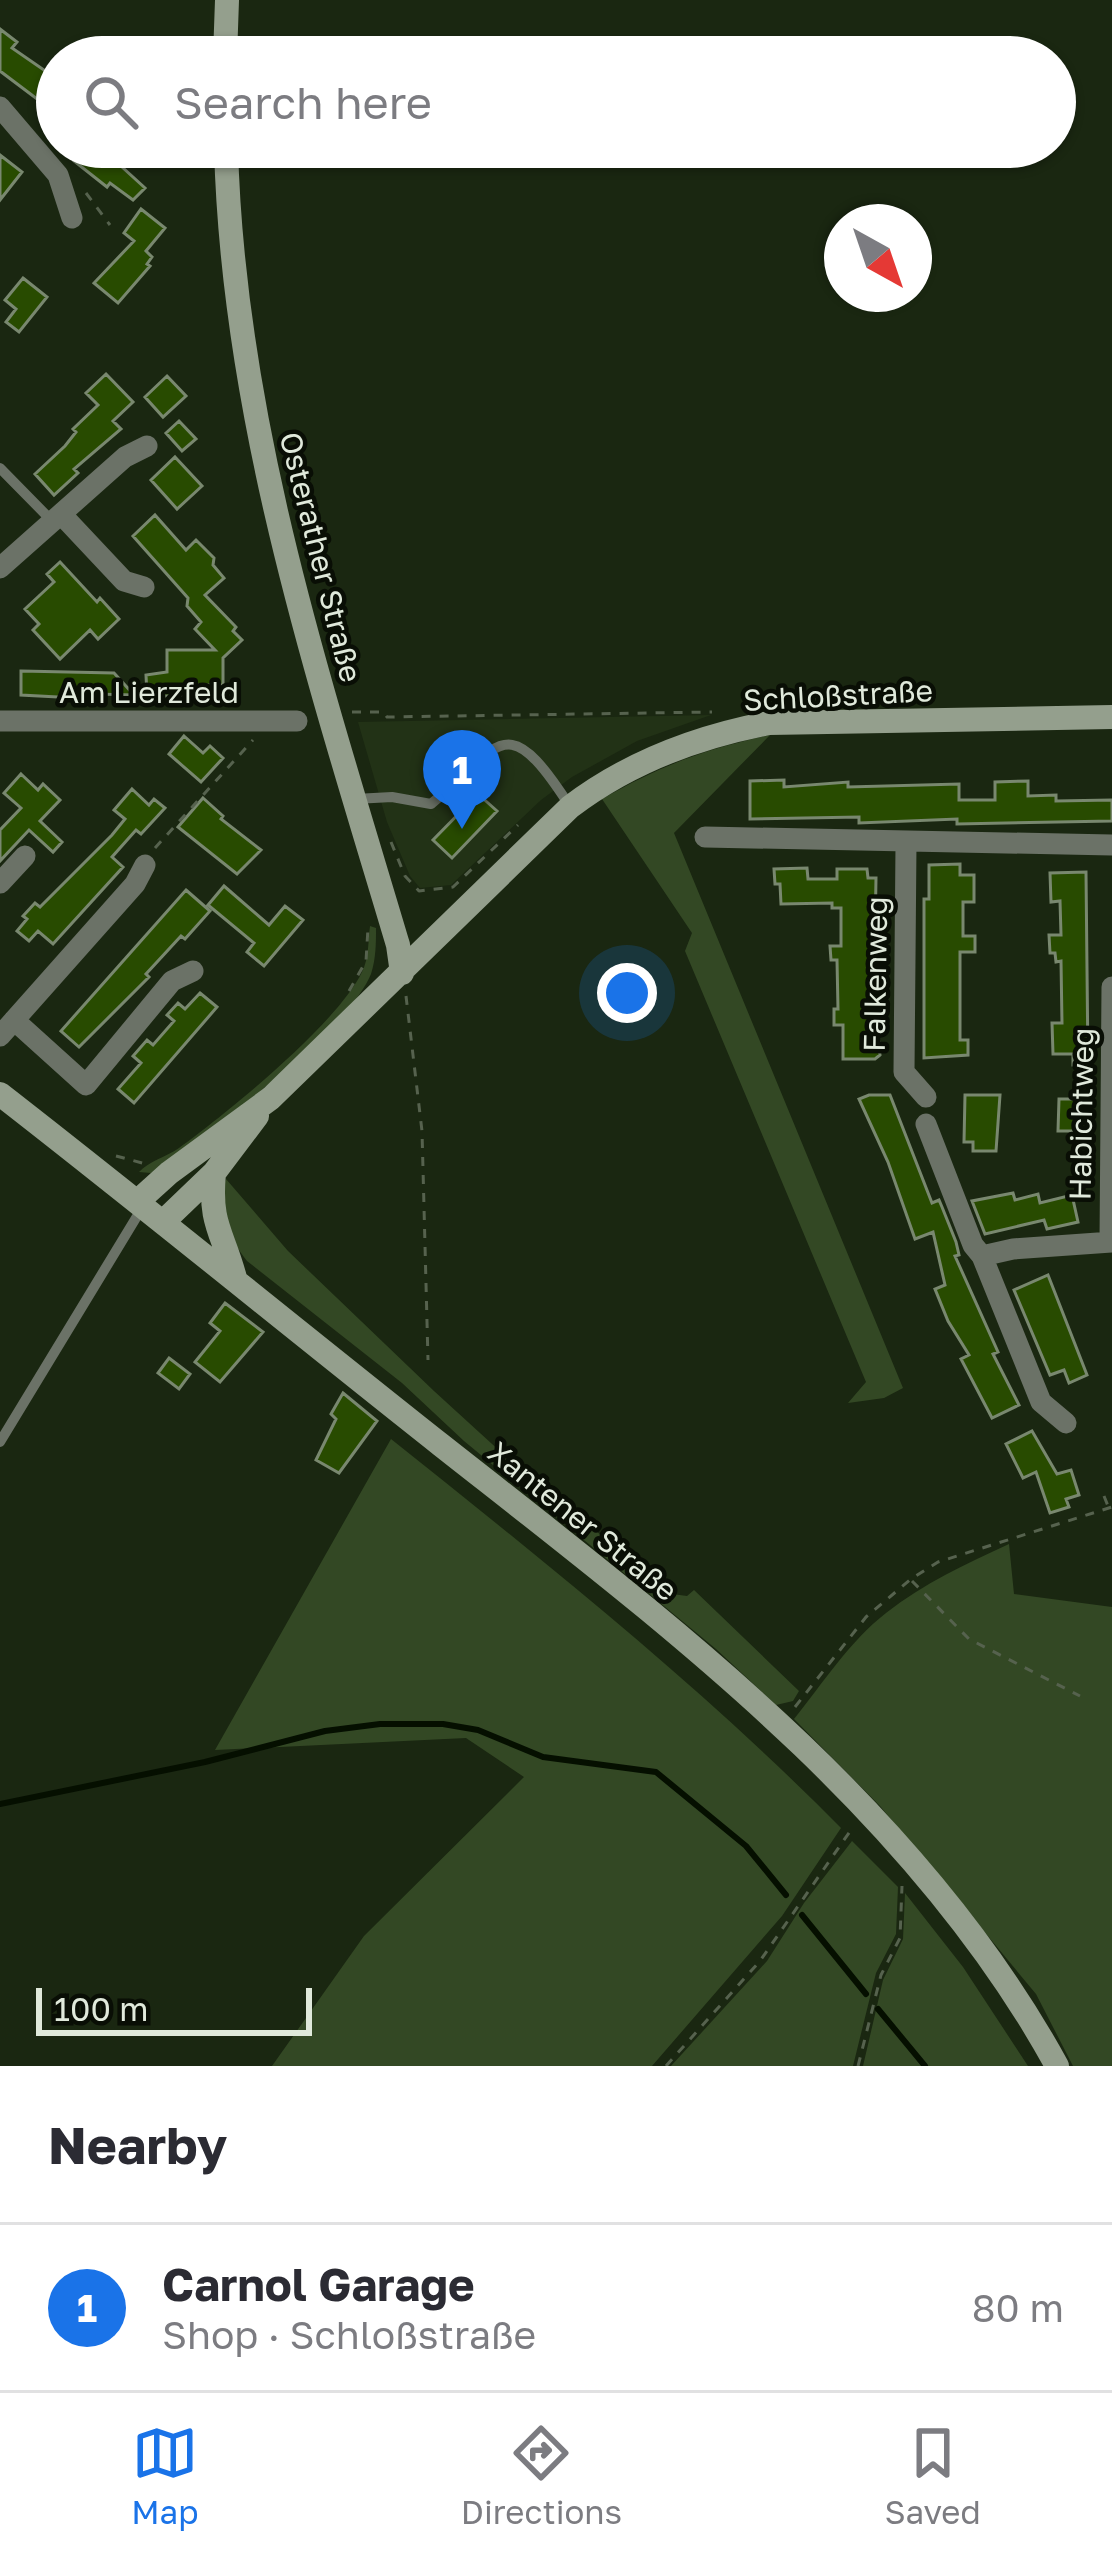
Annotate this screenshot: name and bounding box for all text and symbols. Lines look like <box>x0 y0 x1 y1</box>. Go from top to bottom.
search box <box>36 36 1076 168</box>
icon: search <box>78 69 144 135</box>
text: Search here <box>174 75 432 129</box>
north arrow <box>824 204 932 312</box>
street label: Osterather Straße <box>273 428 369 686</box>
street label: Schloßstraße <box>742 672 934 718</box>
street label: Am Lierzfeld <box>59 674 239 710</box>
pin: 1 <box>423 730 501 829</box>
street label: Falkenweg <box>856 896 894 1052</box>
your location <box>597 963 657 1023</box>
street label: Habichtweg <box>1061 1027 1101 1201</box>
street label: Xantener Straße <box>481 1434 685 1608</box>
scale bar <box>36 1982 312 2035</box>
text: 100 m <box>54 1989 148 2028</box>
text: Nearby <box>48 2114 227 2175</box>
text: Carnol Garage <box>162 2257 475 2311</box>
text: 1 <box>77 2284 97 2331</box>
text: 80 m <box>972 2284 1064 2331</box>
text: Shop · Schloßstraße <box>162 2311 536 2358</box>
tab: Map <box>131 2420 199 2531</box>
tab: Directions <box>461 2420 622 2531</box>
tab: Saved <box>884 2420 981 2531</box>

